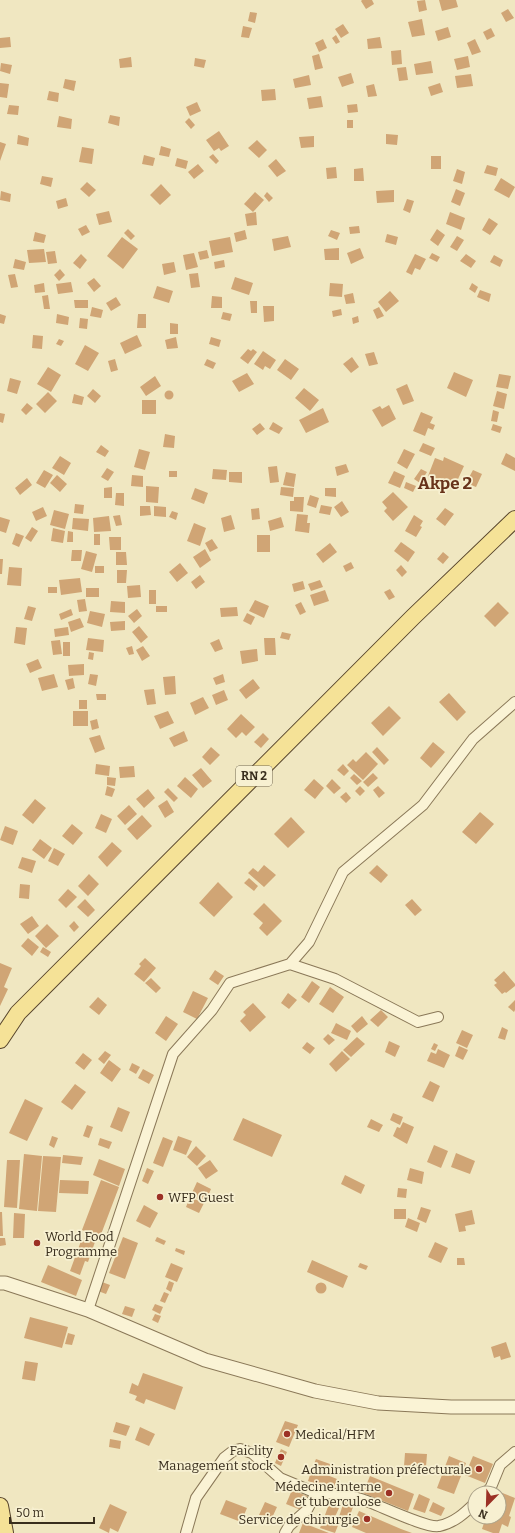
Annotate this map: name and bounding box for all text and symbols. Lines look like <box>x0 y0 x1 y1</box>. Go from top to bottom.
district label: Akpe 2 <box>418 473 472 494</box>
road number: RN 2 <box>236 766 272 786</box>
place label: WFP Guest <box>168 1190 234 1205</box>
marker: WFP Guest <box>155 1192 165 1202</box>
place label: World Food Programme <box>45 1229 117 1259</box>
marker: World Food Programme <box>32 1238 42 1248</box>
place label: Medical/HFM <box>295 1427 375 1442</box>
marker: Medical/HFM <box>282 1429 292 1439</box>
place label: Faiclity Management stock <box>158 1443 274 1473</box>
marker: Faiclity Management stock <box>276 1452 286 1462</box>
place label: Administration préfecturale <box>301 1462 471 1477</box>
marker: Administration préfecturale <box>474 1464 484 1474</box>
place label: Médecine interne et tuberculose <box>275 1479 381 1509</box>
north arrow <box>467 1485 507 1525</box>
marker: Médecine interne et tuberculose <box>384 1488 394 1498</box>
scale bar <box>10 1499 94 1525</box>
text: 50 m <box>16 1506 45 1520</box>
text: N <box>476 1506 490 1521</box>
place label: Service de chirurgie <box>239 1512 359 1527</box>
marker: Service de chirurgie <box>362 1514 372 1524</box>

